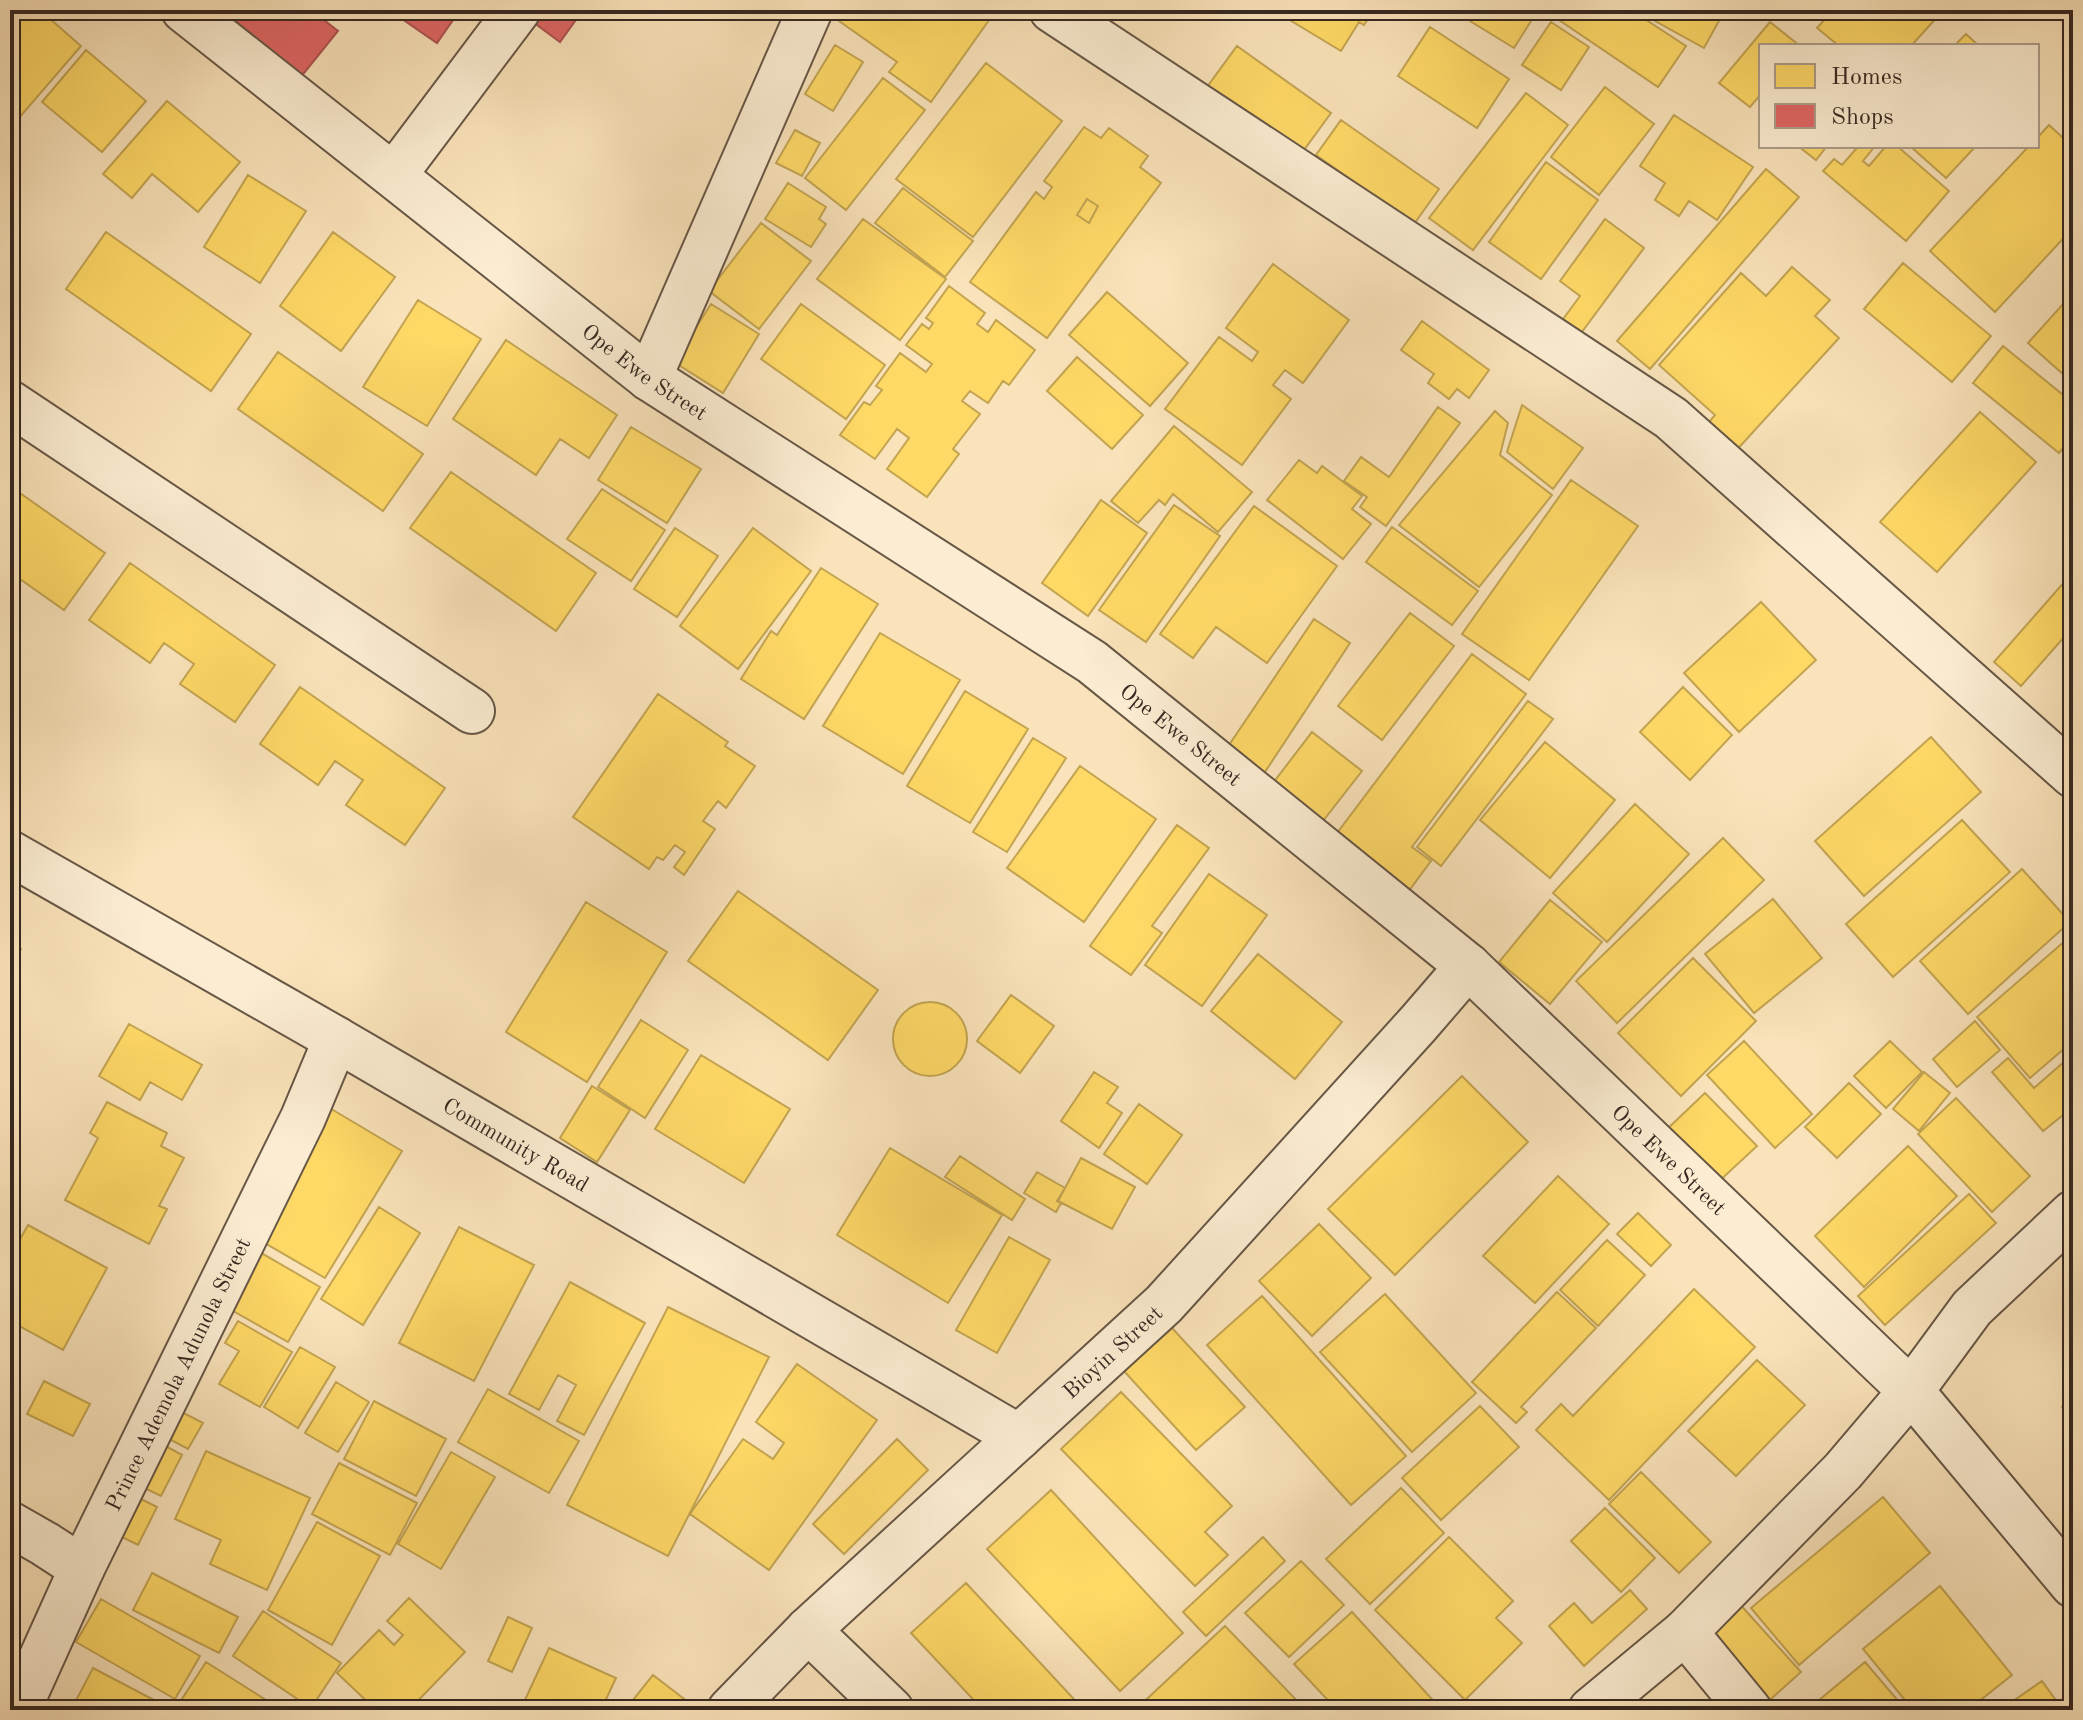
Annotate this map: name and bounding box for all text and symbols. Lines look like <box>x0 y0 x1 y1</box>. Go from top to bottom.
legend <box>1759 44 2039 148</box>
text: Homes <box>1831 66 1902 90</box>
text: Shops <box>1831 106 1894 130</box>
street label: Ope Ewe Street <box>577 320 711 425</box>
street label: Ope Ewe Street <box>1115 680 1245 791</box>
street label: Community Road <box>439 1095 592 1197</box>
street label: Ope Ewe Street <box>1607 1101 1729 1220</box>
street label: Prince Ademola Adunola Street <box>103 1235 255 1515</box>
street label: Bioyin Street <box>1059 1302 1167 1404</box>

